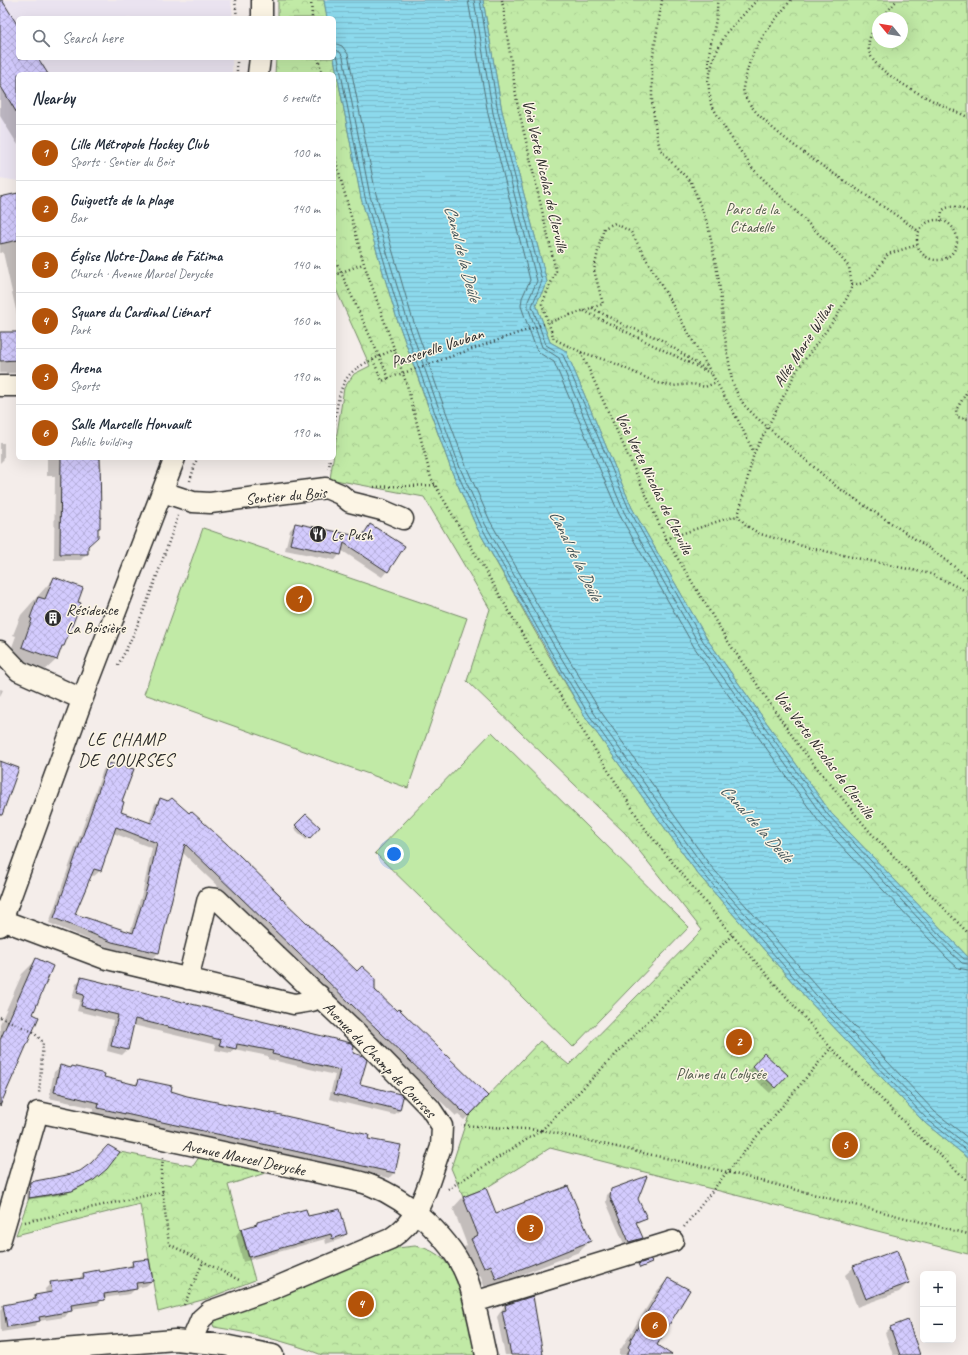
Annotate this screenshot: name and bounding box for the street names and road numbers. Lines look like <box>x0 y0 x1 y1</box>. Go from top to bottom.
street label: Voie Verte Nicolas de Clerville <box>518 98 573 256</box>
street label: Allée Marie Willan <box>769 298 839 391</box>
street label: Passerelle Vauban <box>389 323 487 372</box>
street label: Voie Verte Nicolas de Clerville <box>611 409 698 559</box>
street label: Sentier du Bois <box>245 482 329 510</box>
street label: Voie Verte Nicolas de Clerville <box>769 687 880 824</box>
street label: Avenue du Champ de Courses <box>319 997 441 1123</box>
street label: Avenue Marcel Derycke <box>181 1135 309 1181</box>

